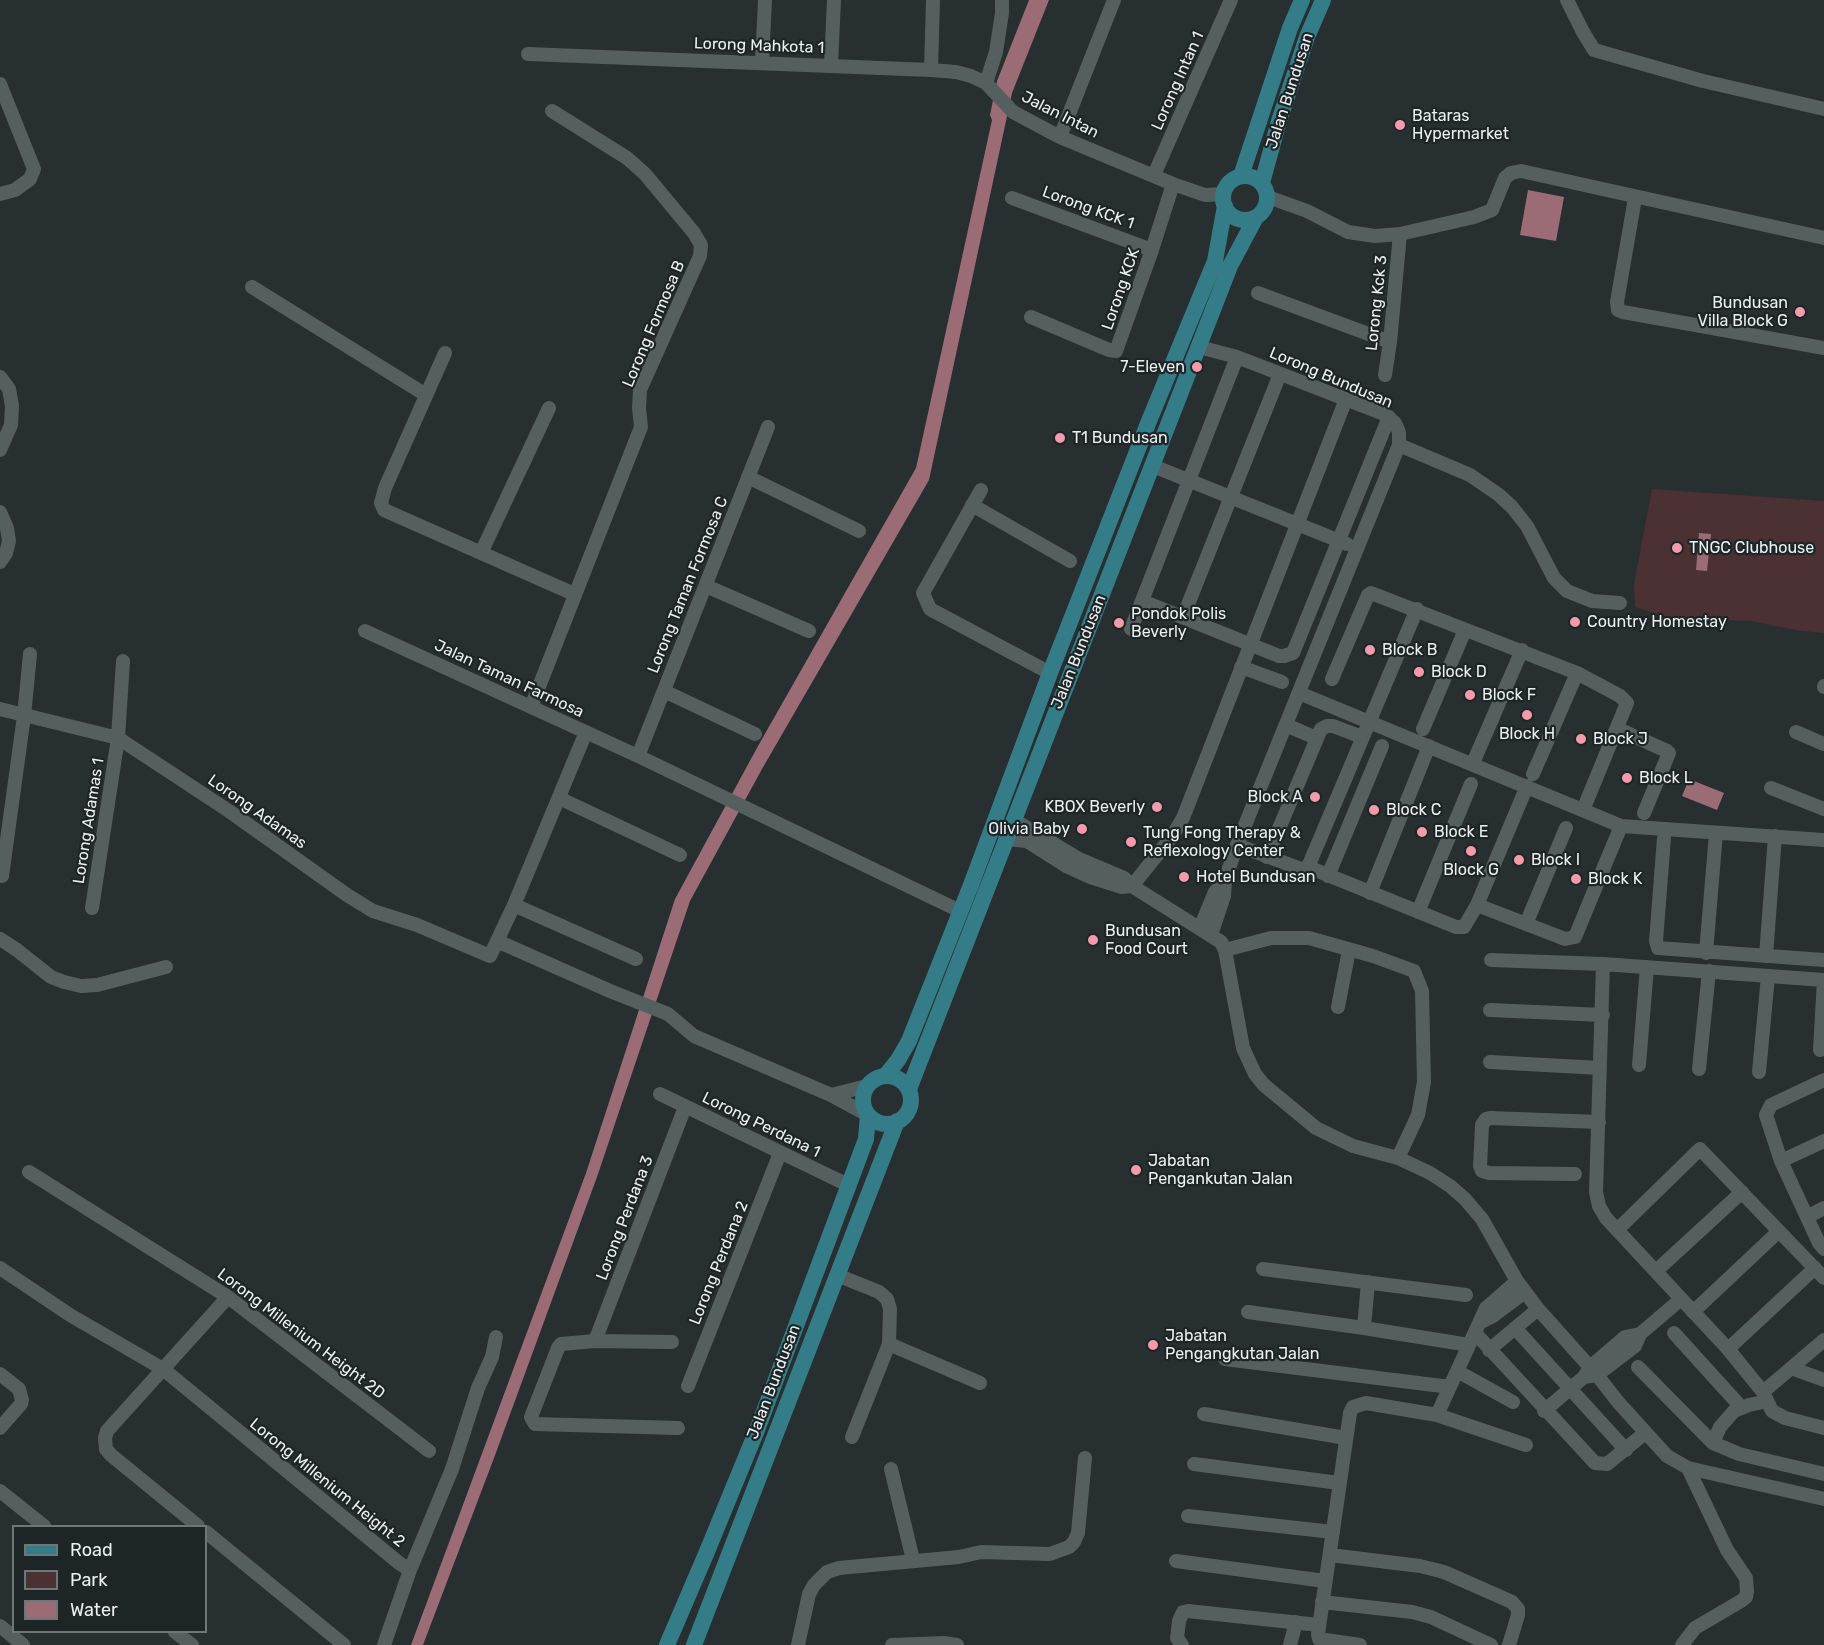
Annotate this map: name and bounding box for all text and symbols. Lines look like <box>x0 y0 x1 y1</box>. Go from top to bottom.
street label: Lorong Intan 1 <box>1148 29 1208 133</box>
street label: Jalan Bundusan <box>1262 30 1318 152</box>
street label: Lorong Mahkota 1 <box>694 34 824 58</box>
street label: Jalan Intan <box>1018 87 1102 143</box>
place label: Bataras Hypermarket <box>1412 106 1509 144</box>
marker: Bataras Hypermarket <box>1393 118 1407 132</box>
street label: Lorong KCK 1 <box>1039 182 1137 234</box>
street label: Lorong KCK <box>1098 245 1144 333</box>
street label: Lorong Kck 3 <box>1362 254 1392 352</box>
street label: Lorong Formosa B <box>619 258 689 390</box>
place label: Bundusan Villa Block G <box>1698 293 1788 331</box>
marker: Bundusan Villa Block G <box>1793 305 1807 319</box>
street label: Lorong Bundusan <box>1266 343 1396 413</box>
place label: 7-Eleven <box>1120 357 1185 377</box>
marker: 7-Eleven <box>1190 360 1204 374</box>
place label: T1 Bundusan <box>1072 428 1168 448</box>
marker: T1 Bundusan <box>1053 431 1067 445</box>
street label: Lorong Taman Formosa C <box>644 494 732 676</box>
place label: TNGC Clubhouse <box>1689 538 1814 558</box>
marker: TNGC Clubhouse <box>1670 541 1684 555</box>
street label: Jalan Bundusan <box>1047 592 1111 712</box>
place label: Pondok Polis Beverly <box>1131 604 1226 642</box>
place label: Country Homestay <box>1587 612 1727 632</box>
marker: Country Homestay <box>1568 615 1582 629</box>
marker: Pondok Polis Beverly <box>1112 616 1126 630</box>
street label: Jalan Taman Farmosa <box>431 636 587 722</box>
place label: Block B <box>1382 640 1437 660</box>
marker: Block B <box>1363 643 1377 657</box>
place label: Block D <box>1431 662 1487 682</box>
marker: Block D <box>1412 665 1426 679</box>
place label: Block F <box>1482 685 1536 705</box>
marker: Block F <box>1463 688 1477 702</box>
marker: Block H <box>1520 708 1534 722</box>
place label: Block H <box>1499 724 1555 744</box>
place label: Block J <box>1593 729 1648 749</box>
marker: Block J <box>1574 732 1588 746</box>
street label: Lorong Adamas 1 <box>70 757 108 885</box>
place label: Block L <box>1639 768 1693 788</box>
street label: Lorong Adamas <box>204 771 310 853</box>
marker: Block L <box>1620 771 1634 785</box>
place label: Block A <box>1248 787 1303 807</box>
marker: Block A <box>1308 790 1322 804</box>
place label: KBOX Beverly <box>1044 797 1145 817</box>
marker: KBOX Beverly <box>1150 800 1164 814</box>
place label: Block C <box>1386 800 1441 820</box>
marker: Block C <box>1367 803 1381 817</box>
place label: Olivia Baby <box>988 819 1070 839</box>
marker: Olivia Baby <box>1075 822 1089 836</box>
place label: Block E <box>1434 822 1488 842</box>
place label: Tung Fong Therapy & Reflexology Center <box>1143 823 1301 861</box>
marker: Block E <box>1415 825 1429 839</box>
marker: Tung Fong Therapy & Reflexology Center <box>1124 835 1138 849</box>
marker: Block G <box>1464 844 1478 858</box>
place label: Block I <box>1531 850 1580 870</box>
marker: Block I <box>1512 853 1526 867</box>
place label: Block G <box>1443 860 1499 880</box>
place label: Hotel Bundusan <box>1196 867 1315 887</box>
place label: Block K <box>1588 869 1642 889</box>
marker: Hotel Bundusan <box>1177 870 1191 884</box>
marker: Block K <box>1569 872 1583 886</box>
place label: Bundusan Food Court <box>1105 921 1188 959</box>
marker: Bundusan Food Court <box>1086 933 1100 947</box>
street label: Lorong Perdana 1 <box>699 1088 823 1162</box>
place label: Jabatan Pengankutan Jalan <box>1148 1151 1293 1189</box>
street label: Lorong Perdana 3 <box>592 1153 658 1283</box>
marker: Jabatan Pengankutan Jalan <box>1129 1163 1143 1177</box>
street label: Lorong Perdana 2 <box>685 1198 753 1328</box>
street label: Lorong Millenium Height 2D <box>213 1265 389 1403</box>
street label: Jalan Bundusan <box>743 1322 805 1442</box>
place label: Jabatan Pengangkutan Jalan <box>1165 1326 1319 1364</box>
marker: Jabatan Pengangkutan Jalan <box>1146 1338 1160 1352</box>
street label: Lorong Millenium Height 2 <box>246 1415 408 1551</box>
legend <box>12 1525 207 1633</box>
text: Road <box>70 1539 113 1561</box>
text: Park <box>70 1569 107 1591</box>
text: Water <box>70 1599 118 1621</box>

